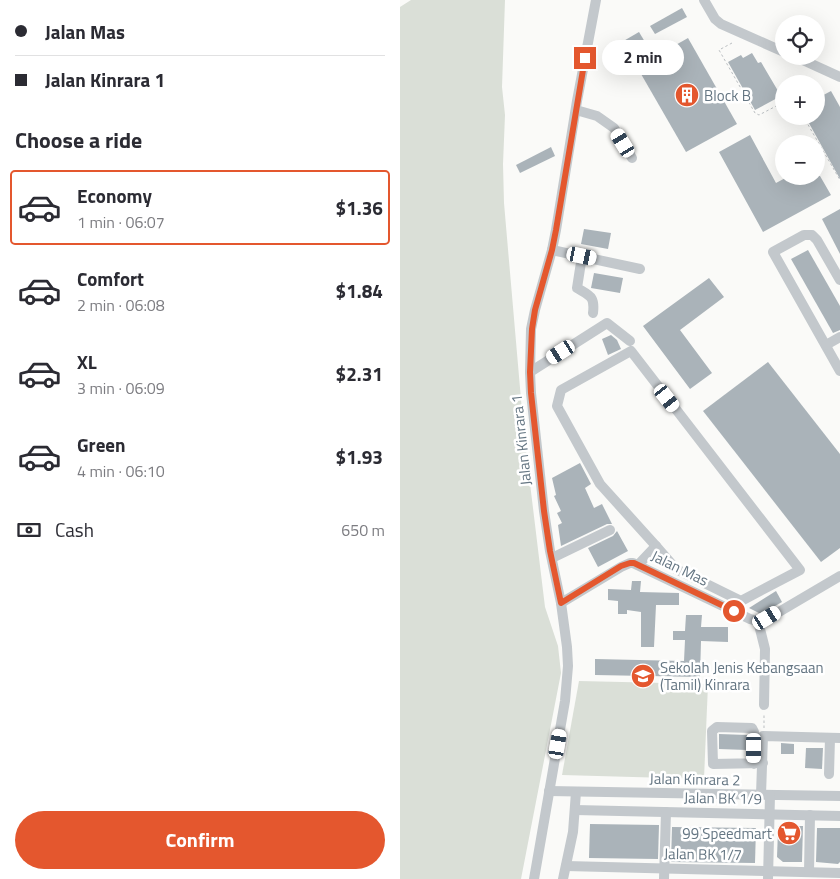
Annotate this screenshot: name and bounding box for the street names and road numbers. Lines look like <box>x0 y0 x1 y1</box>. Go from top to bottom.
street label: Jalan Kinrara 1 <box>505 393 537 487</box>
street label: Jalan Mas <box>647 544 713 592</box>
street label: Jalan Kinrara 2 <box>649 767 741 791</box>
street label: Jalan BK 1/9 <box>684 786 762 810</box>
street label: Jalan BK 1/7 <box>664 842 742 866</box>

